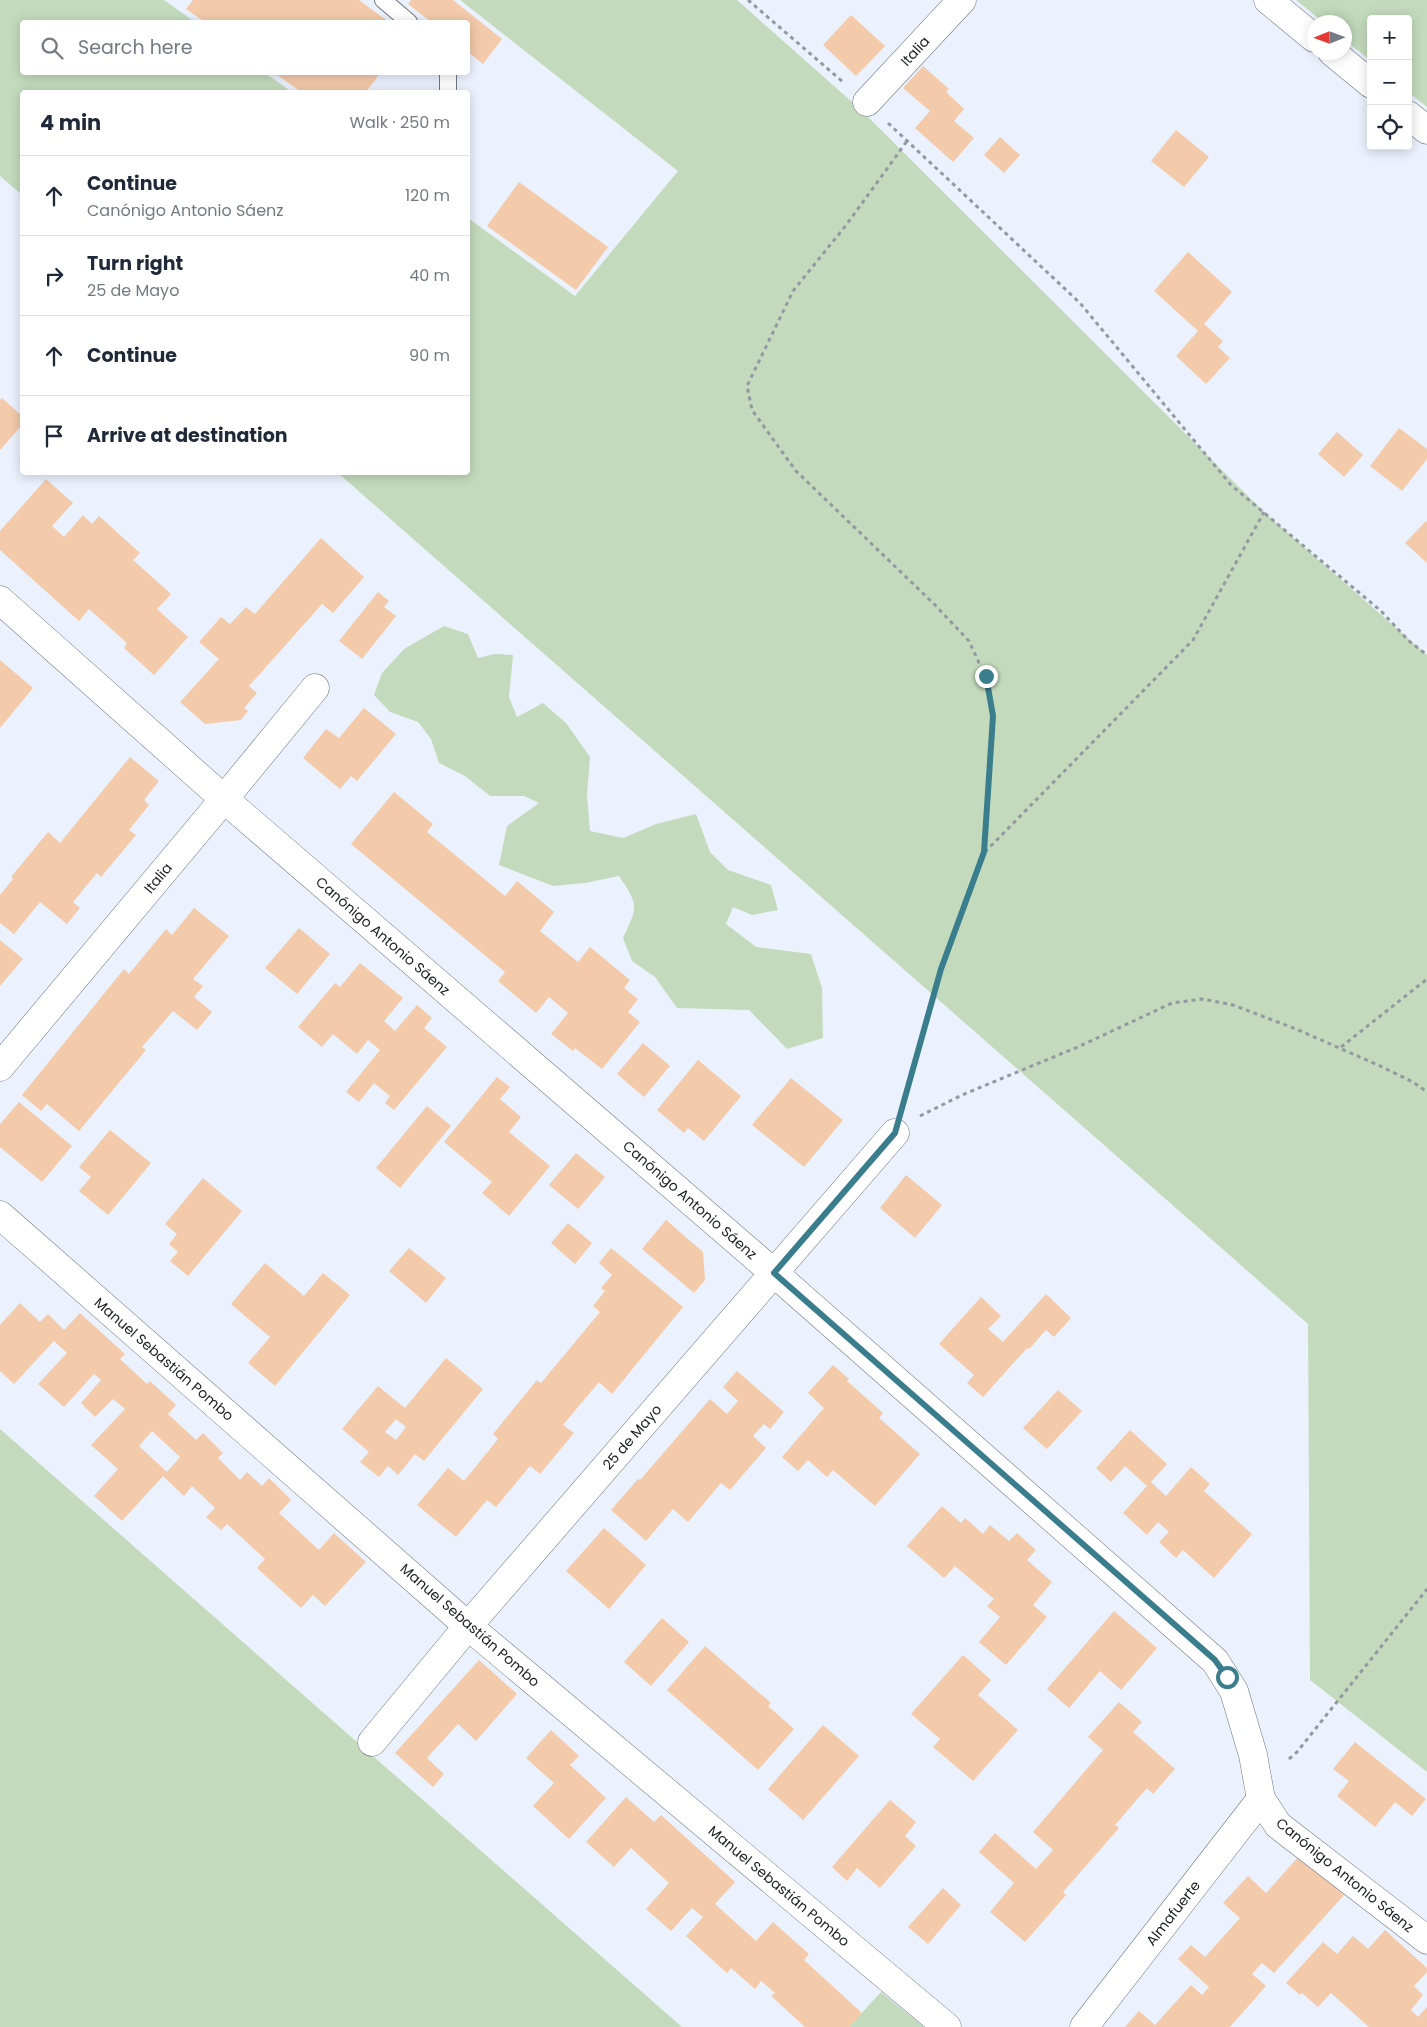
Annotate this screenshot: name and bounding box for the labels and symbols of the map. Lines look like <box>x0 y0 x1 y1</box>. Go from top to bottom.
north arrow <box>1307 15 1352 60</box>
street label: Italia <box>896 32 934 70</box>
route end <box>975 665 998 688</box>
street label: Italia <box>139 858 177 898</box>
street label: Canónigo Antonio Sáenz <box>312 872 454 1000</box>
street label: Canónigo Antonio Sáenz <box>619 1136 761 1264</box>
street label: Manuel Sebastián Pombo <box>90 1293 238 1425</box>
street label: 25 de Mayo <box>598 1400 666 1474</box>
street label: Manuel Sebastián Pombo <box>396 1559 544 1691</box>
route start <box>1216 1666 1239 1689</box>
street label: Canónigo Antonio Sáenz <box>1272 1813 1418 1937</box>
street label: Manuel Sebastián Pombo <box>704 1821 854 1951</box>
street label: Almafuerte <box>1141 1876 1205 1950</box>

